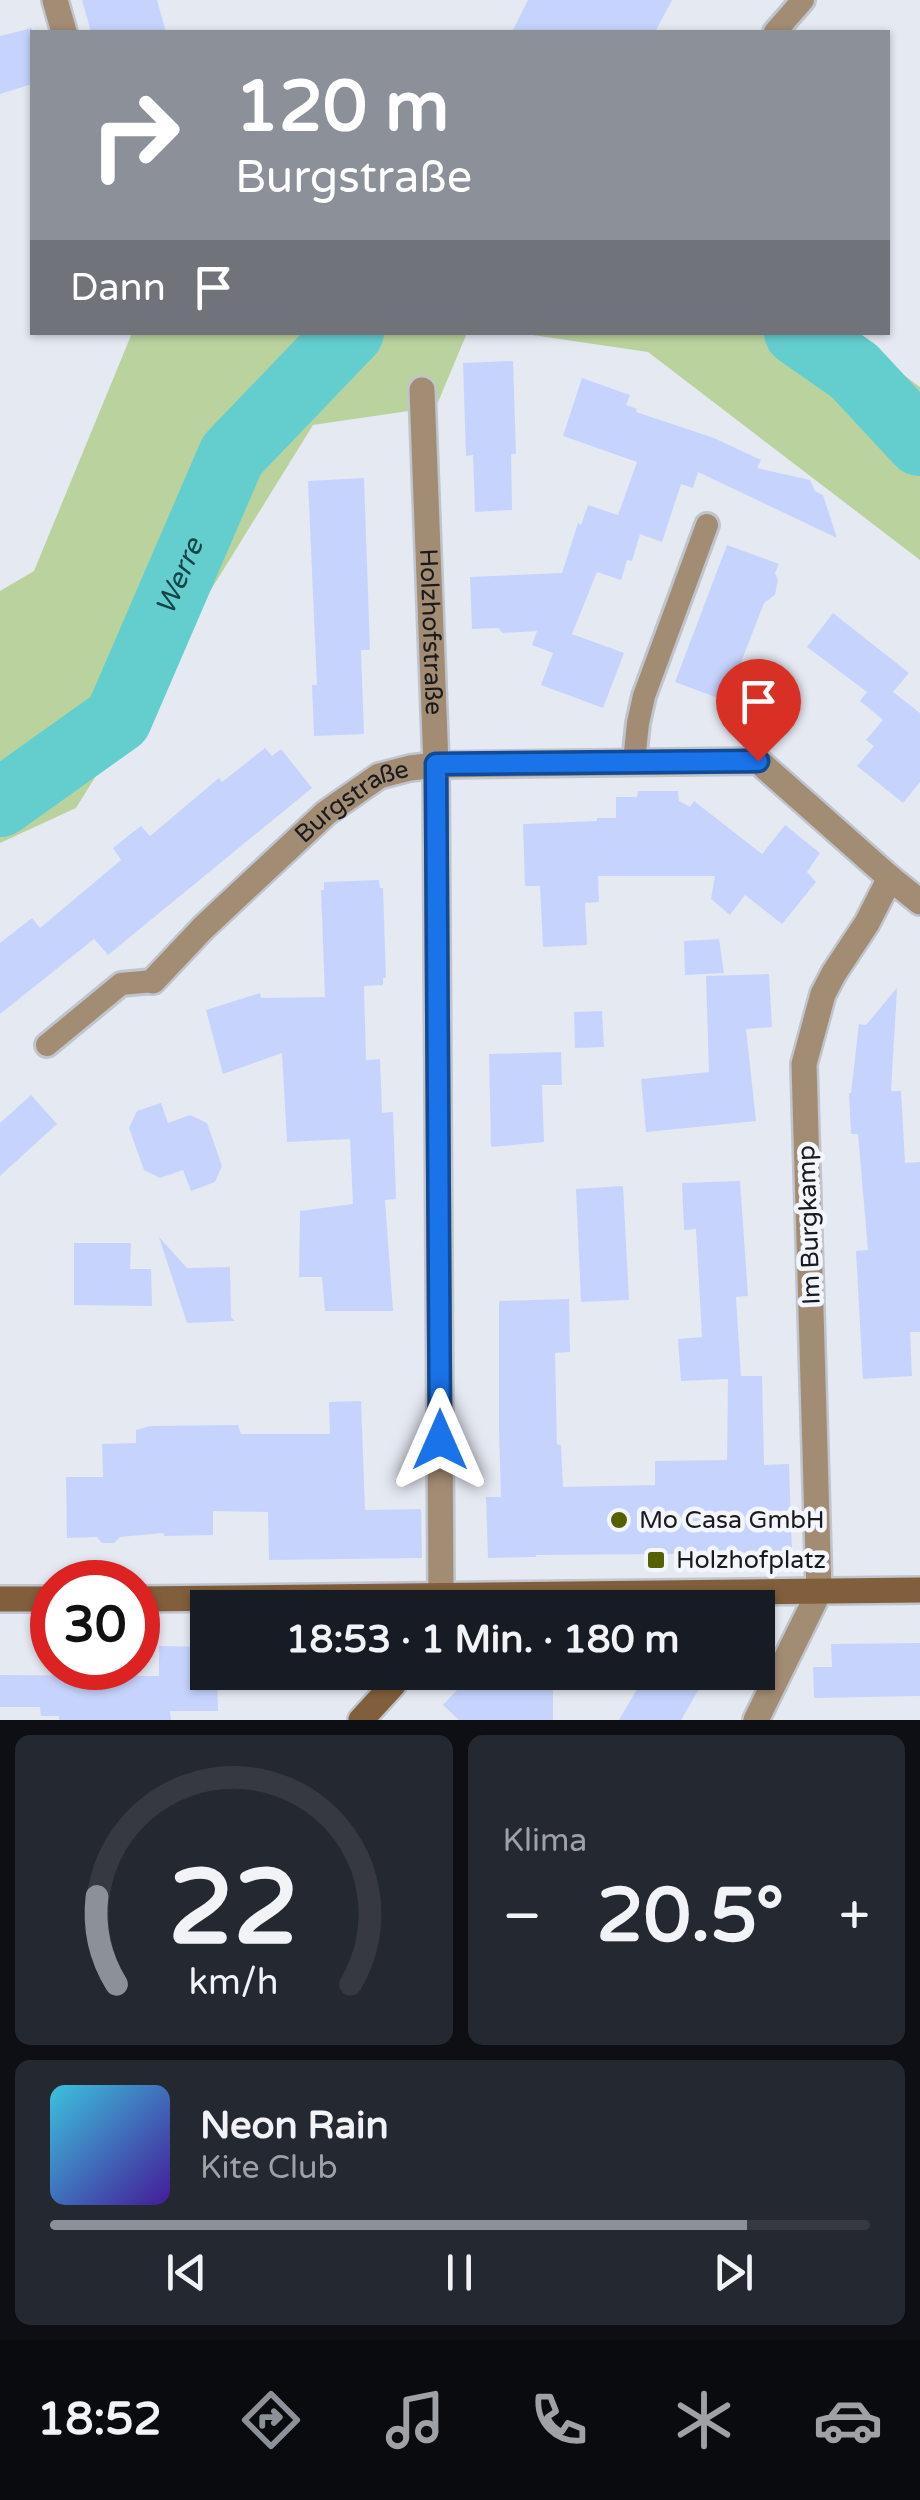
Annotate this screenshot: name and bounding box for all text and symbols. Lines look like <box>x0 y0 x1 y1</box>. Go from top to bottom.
text: 120 m <box>235 66 449 150</box>
icon: right <box>70 70 200 200</box>
text: Burgstraße <box>235 151 472 205</box>
icon: arrive <box>186 260 241 315</box>
text: Dann <box>70 265 166 311</box>
water label: Werre <box>148 531 212 620</box>
street label: Holzhofstraße <box>413 548 449 716</box>
pin <box>716 659 801 762</box>
icon: arrive <box>731 674 786 729</box>
street label: Burgstraße <box>289 754 412 849</box>
street label: Im Burgkamp <box>791 1145 827 1305</box>
position arrow <box>388 1388 492 1492</box>
place label: Mo Casa GmbH <box>639 1505 825 1535</box>
marker: Mo Casa GmbH <box>608 1509 630 1531</box>
place label: Holzhofplatz <box>676 1545 826 1575</box>
marker: Holzhofplatz <box>645 1549 667 1571</box>
speed limit sign: 30 <box>30 1560 160 1690</box>
text: 18:53 · 1 Min. · 180 m <box>286 1617 679 1663</box>
text: Klima <box>503 1822 587 1860</box>
text: 22 <box>168 1847 299 1972</box>
text: 20.5° <box>597 1871 784 1961</box>
text: − <box>503 1884 542 1950</box>
text: + <box>839 1884 870 1950</box>
text: km/h <box>189 1961 279 2004</box>
text: Neon Rain <box>200 2103 389 2149</box>
text: Kite Club <box>200 2149 338 2187</box>
icon: previous <box>159 2245 214 2300</box>
icon: pause <box>432 2245 487 2300</box>
icon: next <box>706 2245 761 2300</box>
icon: directions <box>236 2385 306 2455</box>
icon: music <box>380 2385 450 2455</box>
icon: phone <box>524 2385 594 2455</box>
icon: climate <box>669 2385 739 2455</box>
icon: car <box>813 2385 883 2455</box>
text: 18:52 <box>37 2393 162 2447</box>

